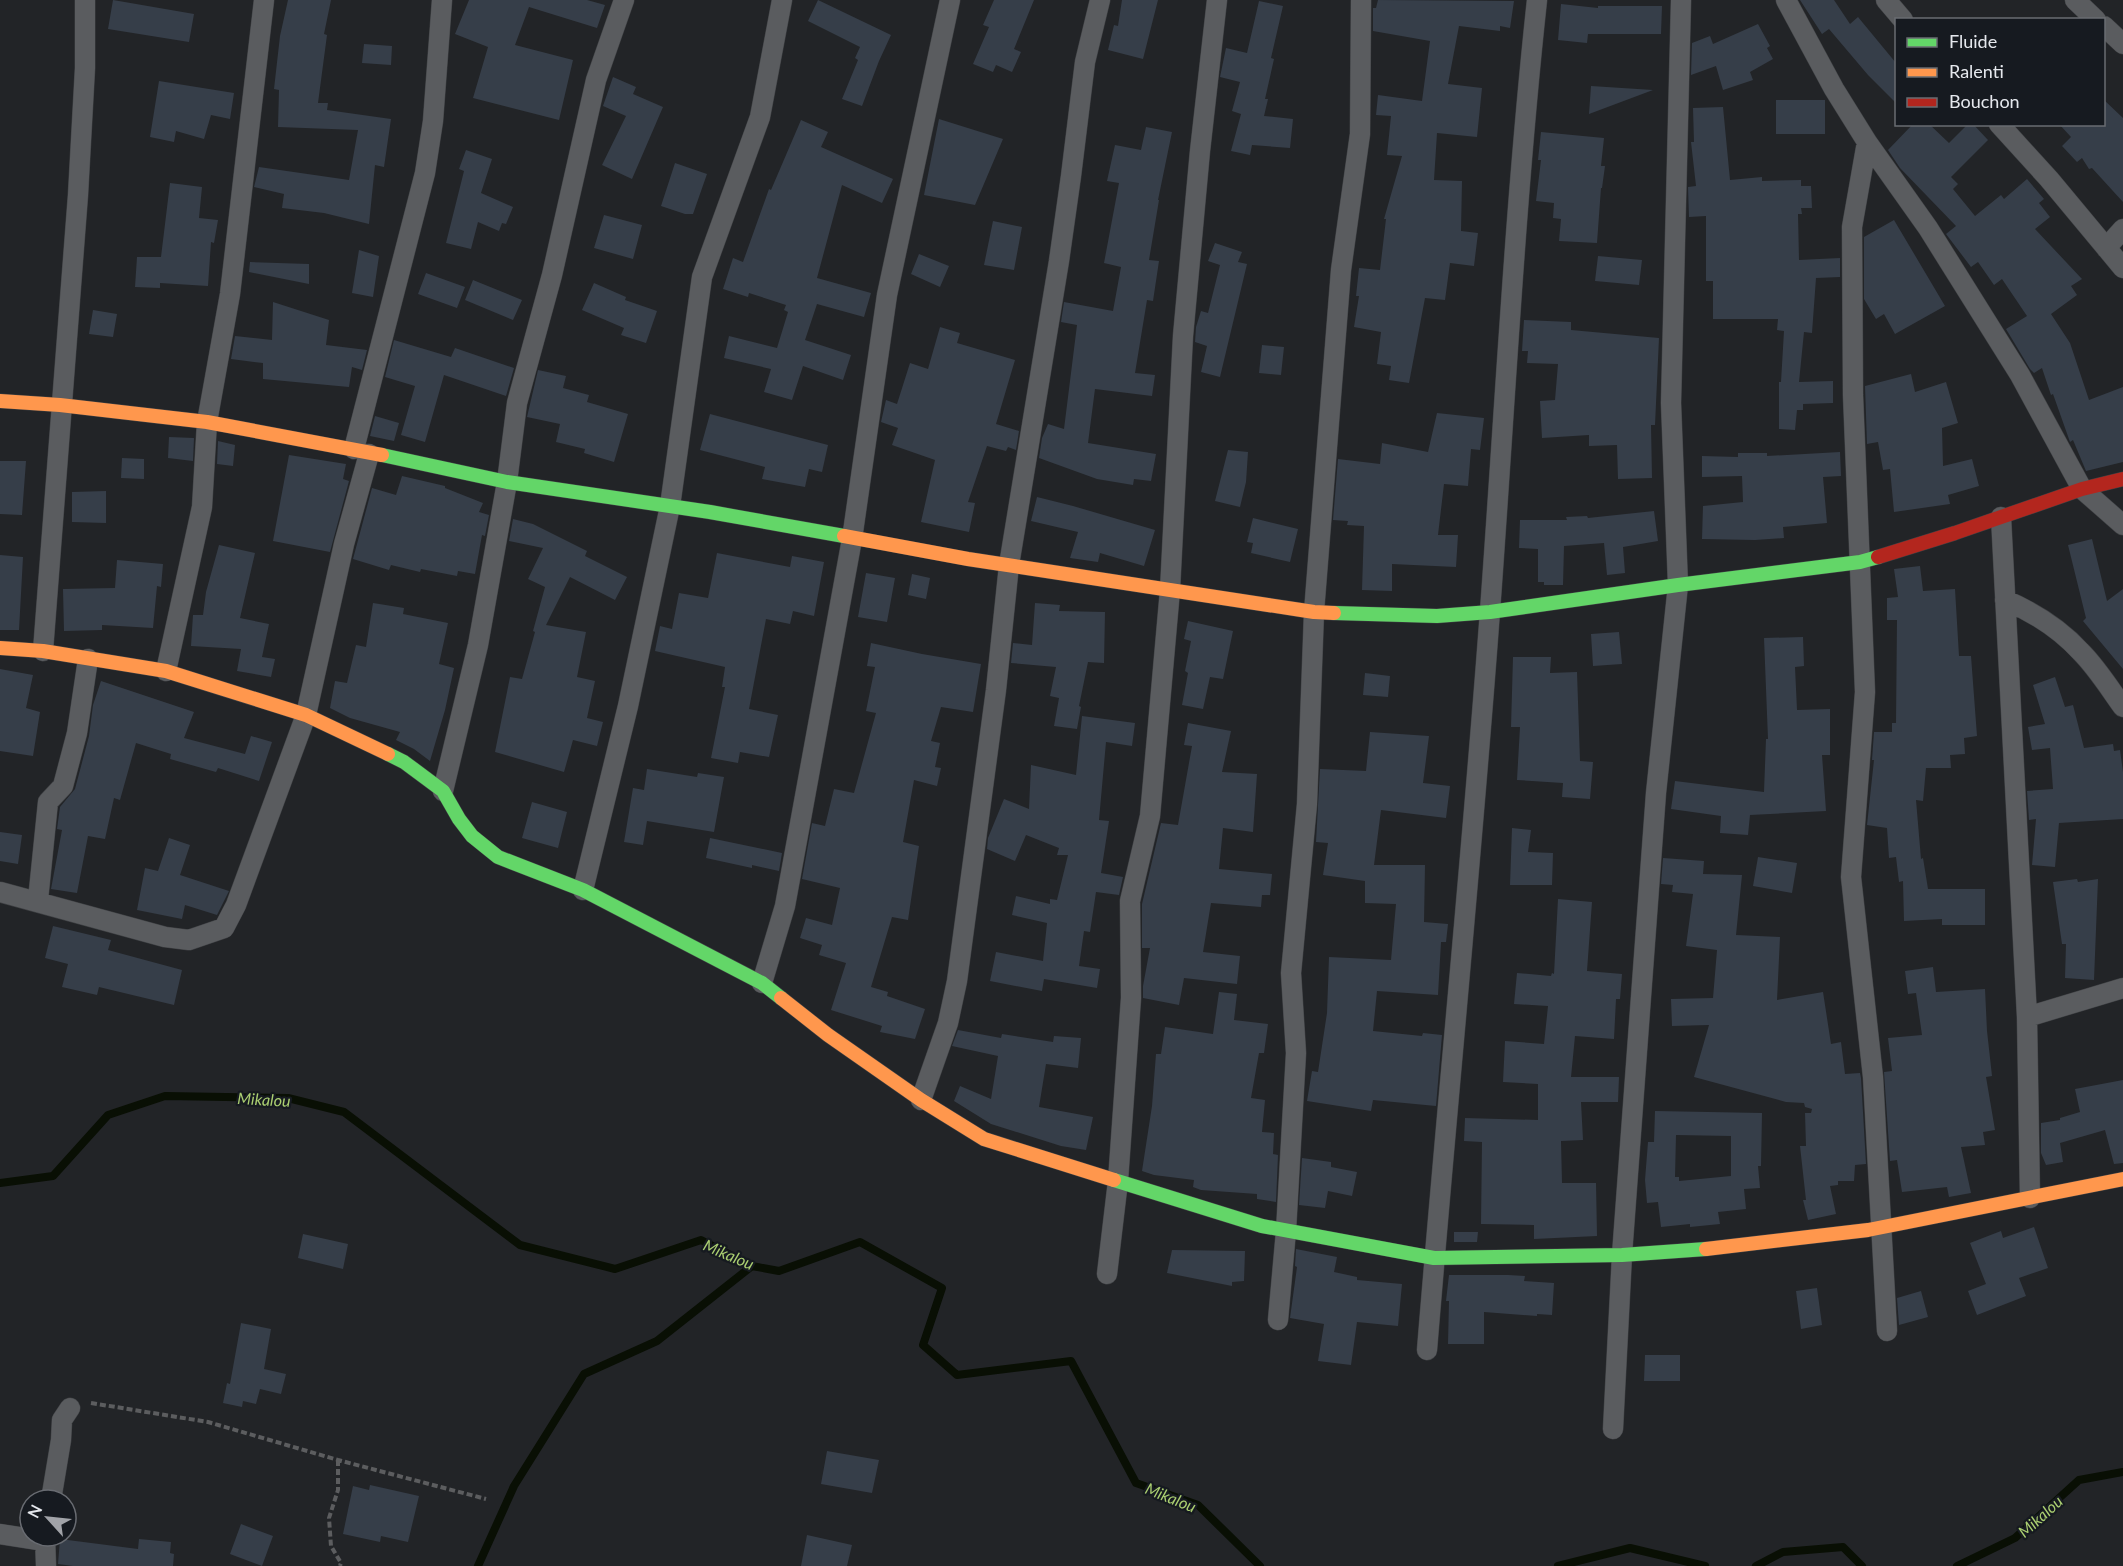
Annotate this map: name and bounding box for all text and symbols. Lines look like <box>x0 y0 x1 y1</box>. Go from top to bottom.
legend <box>1895 18 2105 126</box>
text: Fluide <box>1949 30 1997 52</box>
text: Ralenti <box>1949 60 2004 82</box>
text: Bouchon <box>1949 90 2020 112</box>
water label: Mikalou <box>237 1088 291 1110</box>
water label: Mikalou <box>701 1235 757 1273</box>
water label: Mikalou <box>1143 1478 1199 1516</box>
north arrow <box>18 1488 78 1548</box>
water label: Mikalou <box>2014 1491 2066 1541</box>
text: N <box>23 1501 45 1521</box>

